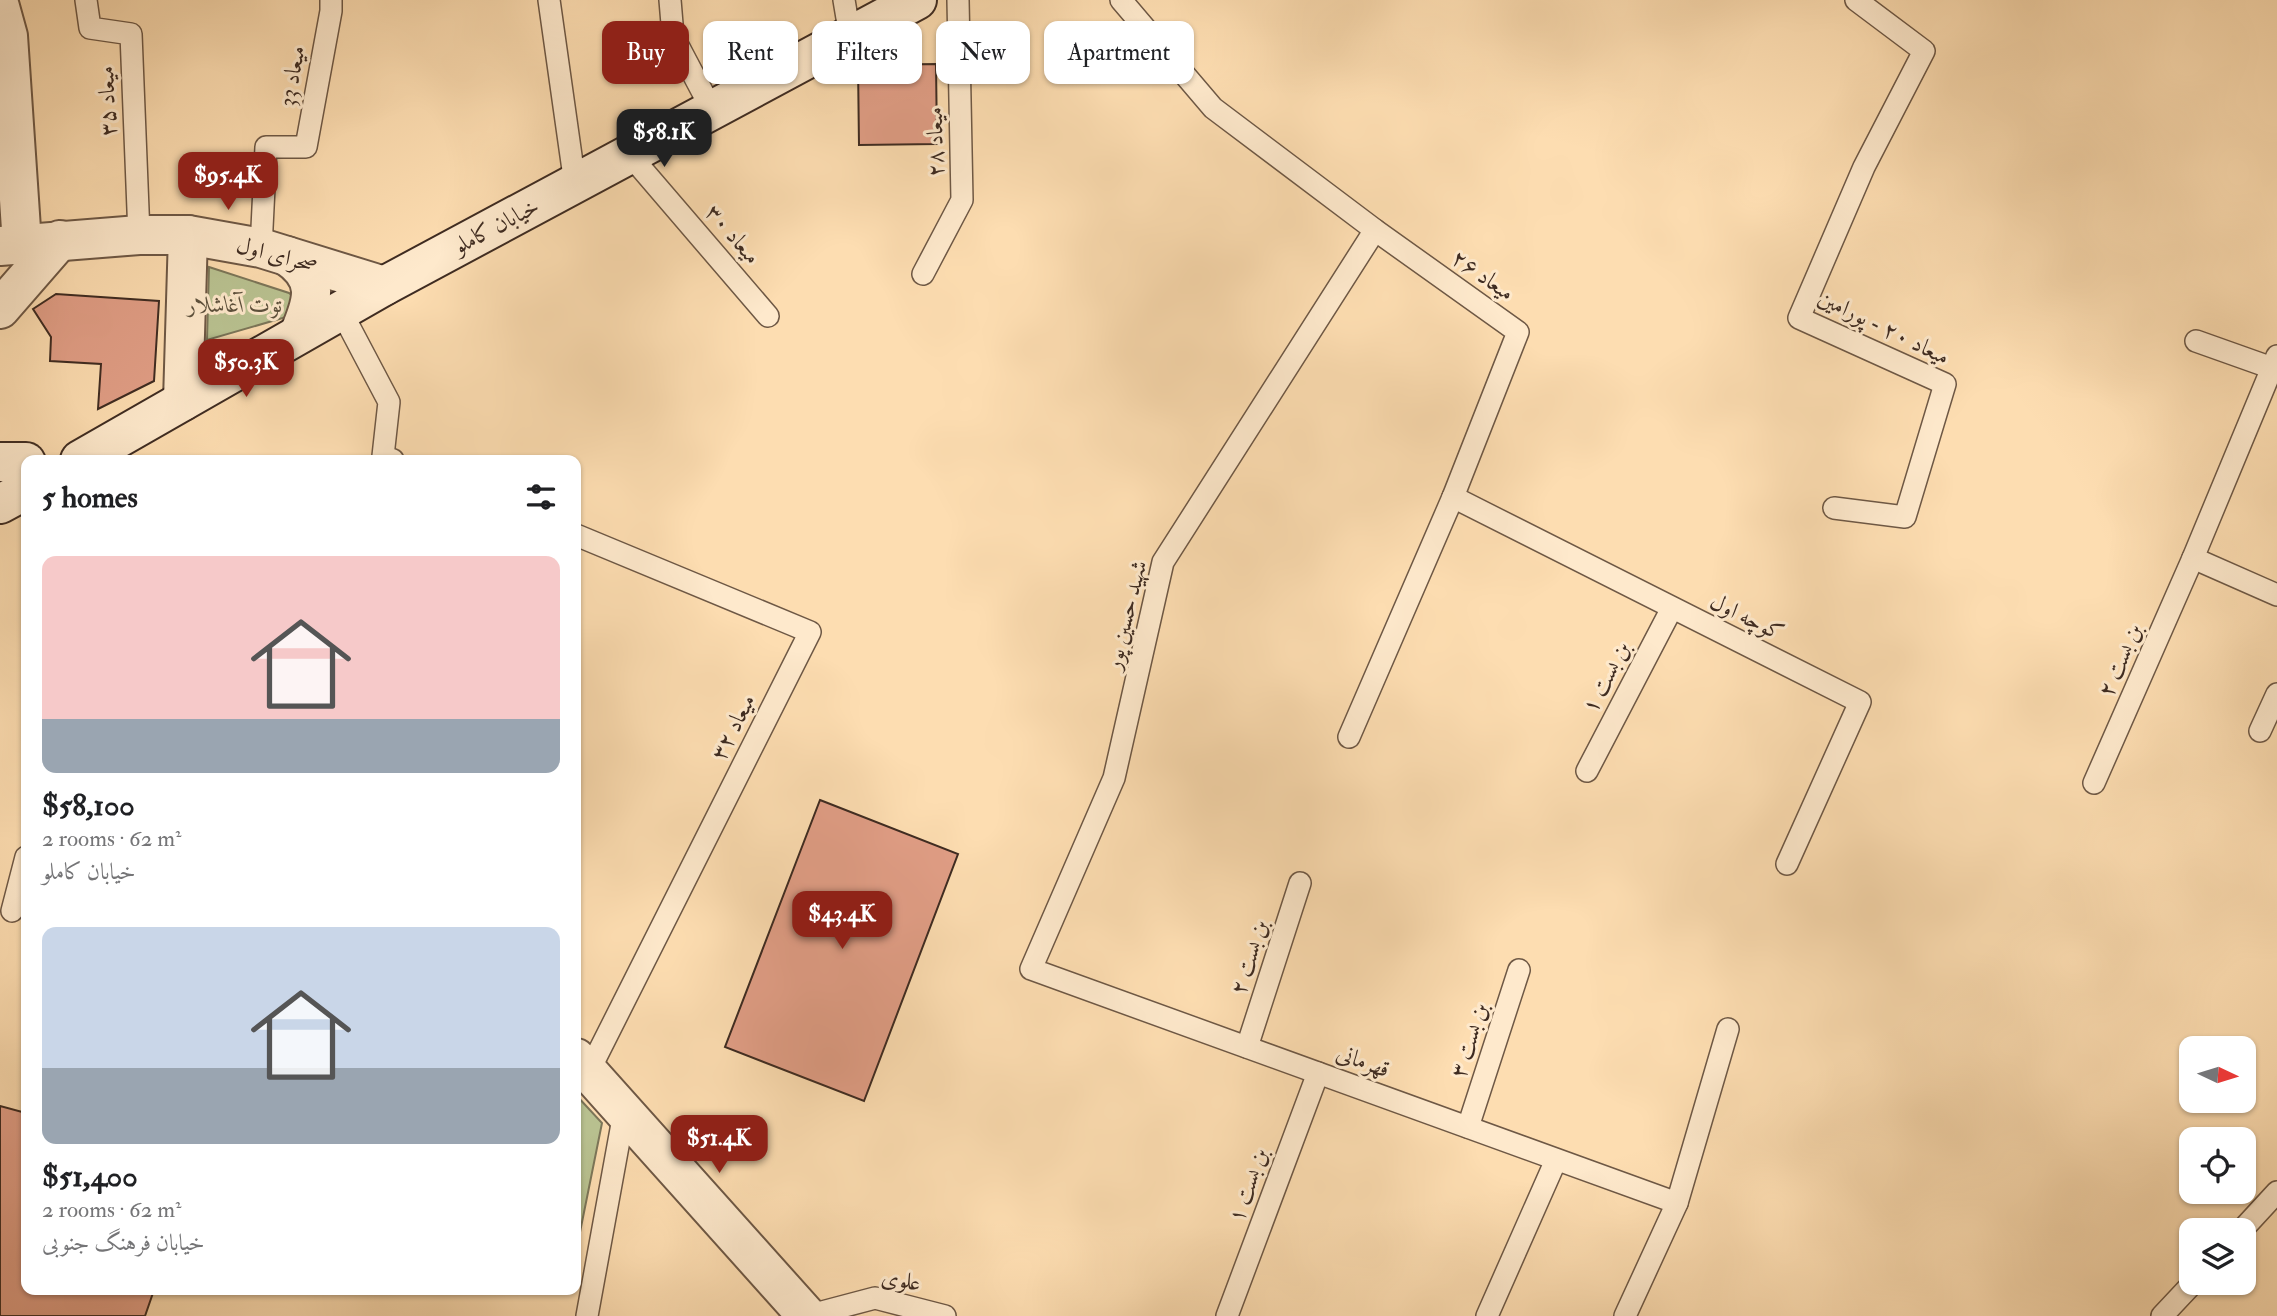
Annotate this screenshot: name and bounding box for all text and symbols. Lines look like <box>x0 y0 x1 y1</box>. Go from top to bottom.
chip: Buy <box>602 21 689 84</box>
chip: Rent <box>703 21 798 84</box>
chip: Filters <box>812 21 922 84</box>
chip: New <box>936 21 1030 84</box>
chip: Apartment <box>1044 21 1194 84</box>
street label: میعاد 33 <box>272 43 312 109</box>
street label: میعاد ۳۵ <box>91 65 123 137</box>
street label: میعاد ۲۸ <box>920 107 950 177</box>
pin: $58.1K <box>607 110 721 169</box>
text: $58.1K <box>633 117 695 146</box>
pin: $95.4K <box>171 152 285 212</box>
text: $95.4K <box>194 160 262 189</box>
street label: خیابان کاملو <box>446 191 544 262</box>
street label: میعاد ۳۰ <box>699 198 767 270</box>
street label: صحرای اول <box>233 230 321 280</box>
street label: میعاد ۲۶ <box>1446 243 1520 307</box>
street label: میعاد ۲۰ - پورامین <box>1813 283 1954 373</box>
park label: توت آغاشلار <box>185 290 283 319</box>
pin: $50.3K <box>189 340 303 399</box>
text: $50.3K <box>214 347 278 376</box>
icon: filters <box>522 478 560 516</box>
text: 5 homes <box>42 479 138 516</box>
street label: شهید حسین پور <box>1098 557 1156 675</box>
street label: کوچه اول <box>1705 587 1789 648</box>
icon: home <box>238 601 364 727</box>
street label: بن بست ۲ <box>2091 619 2149 701</box>
street label: بن بست ۱ <box>1575 636 1637 718</box>
street label: میعاد ۳۲ <box>704 689 762 765</box>
text: $58,100 <box>42 787 135 824</box>
text: 2 rooms · 62 m² <box>42 824 181 853</box>
text: خیابان کاملو <box>42 857 136 886</box>
pin: $43.4K <box>785 892 899 951</box>
text: $43.4K <box>808 899 876 928</box>
street label: بن بست ۲ <box>1223 916 1275 998</box>
icon: home <box>238 972 364 1098</box>
street label: بن بست ۳ <box>1443 999 1495 1081</box>
north arrow <box>2179 1036 2256 1113</box>
map controls <box>2179 1036 2256 1295</box>
street label: قهرمانی <box>1332 1038 1394 1084</box>
pin: $51.4K <box>662 1116 776 1175</box>
text: $51.4K <box>687 1123 751 1152</box>
button: locate <box>2179 1127 2256 1204</box>
street label: بن بست ۱ <box>1221 1144 1275 1226</box>
text: $51,400 <box>42 1158 138 1195</box>
text: 2 rooms · 62 m² <box>42 1195 181 1224</box>
button: layers <box>2179 1218 2256 1295</box>
text: خیابان فرهنگ جنوبی <box>42 1228 205 1257</box>
street label: علوی <box>879 1262 923 1298</box>

